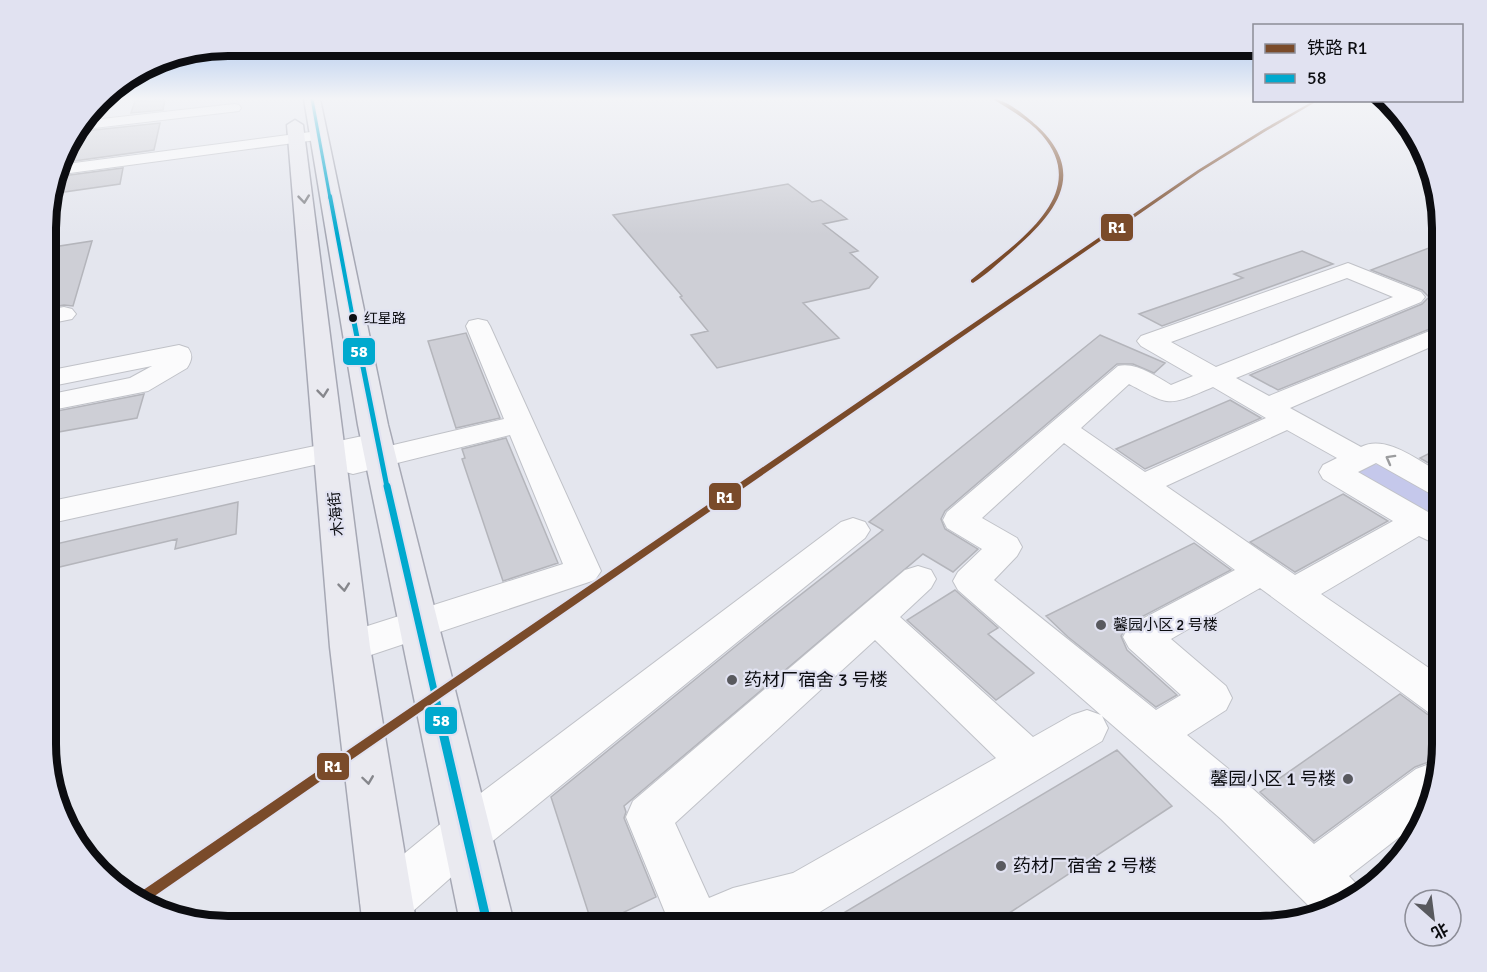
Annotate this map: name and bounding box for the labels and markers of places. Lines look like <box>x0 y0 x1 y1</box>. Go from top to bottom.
place label: 红星路 <box>364 310 406 327</box>
marker: 红星路 <box>347 312 359 324</box>
place label: 馨园小区 2 号楼 <box>1113 616 1218 634</box>
marker: 馨园小区 2 号楼 <box>1094 618 1108 632</box>
place label: 药材厂宿舍 3 号楼 <box>744 669 888 691</box>
marker: 药材厂宿舍 3 号楼 <box>725 673 739 687</box>
place label: 馨园小区 1 号楼 <box>1210 768 1336 790</box>
marker: 馨园小区 1 号楼 <box>1341 772 1355 786</box>
place label: 药材厂宿舍 2 号楼 <box>1013 855 1157 877</box>
marker: 药材厂宿舍 2 号楼 <box>994 859 1008 873</box>

